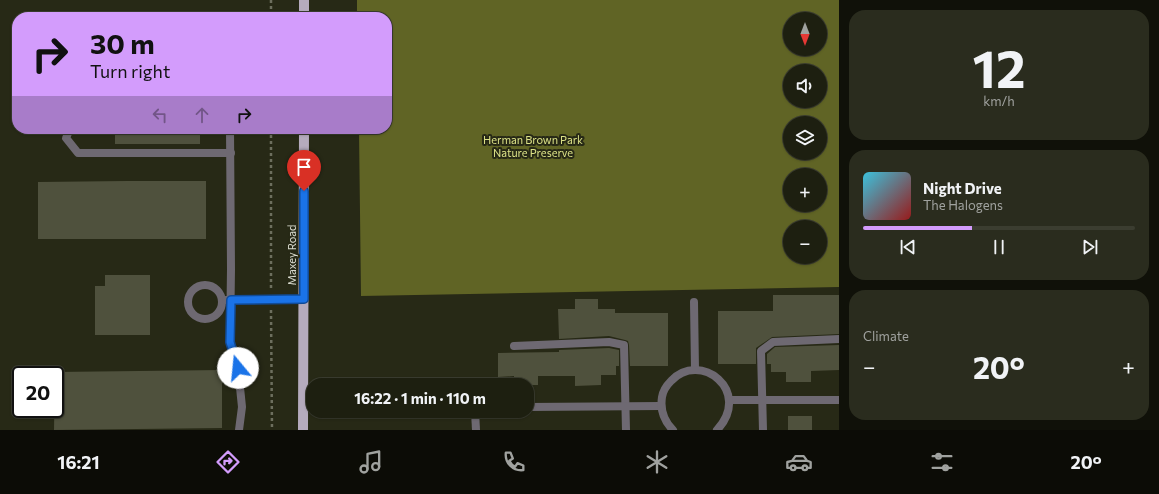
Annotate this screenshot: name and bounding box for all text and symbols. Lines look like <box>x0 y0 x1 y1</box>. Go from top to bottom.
north arrow <box>783 12 827 56</box>
map controls <box>783 12 827 264</box>
text: 30 m <box>90 26 155 60</box>
icon: right <box>24 28 76 80</box>
text: 12 <box>972 35 1026 99</box>
text: Turn right <box>90 60 170 82</box>
button: sound <box>783 64 827 108</box>
text: km/h <box>983 93 1015 109</box>
icon: left <box>149 104 171 126</box>
icon: ahead <box>191 104 213 126</box>
icon: right <box>233 104 255 126</box>
button: layers <box>783 116 827 160</box>
park label: Herman Brown Park Nature Preserve <box>483 133 583 159</box>
pin <box>287 150 321 191</box>
icon: arrive <box>293 156 315 178</box>
button: + <box>783 168 827 212</box>
text: Night Drive <box>923 179 1002 197</box>
text: The Halogens <box>923 197 1003 213</box>
button: − <box>783 220 827 264</box>
street label: Maxey Road <box>285 225 298 285</box>
icon: previous <box>897 236 919 258</box>
icon: pause <box>988 236 1010 258</box>
icon: next <box>1079 236 1101 258</box>
text: Climate <box>863 328 909 344</box>
position arrow <box>217 347 259 389</box>
text: 20° <box>973 348 1025 385</box>
text: − <box>863 353 876 380</box>
text: + <box>1122 353 1135 380</box>
speed limit sign: 20 <box>12 366 64 418</box>
text: 16:22 · 1 min · 110 m <box>354 389 486 407</box>
icon: directions <box>214 448 242 476</box>
icon: music <box>357 448 385 476</box>
icon: phone <box>500 448 528 476</box>
icon: climate <box>643 448 671 476</box>
icon: car <box>785 448 813 476</box>
icon: filters <box>928 448 956 476</box>
text: 16:21 <box>57 451 100 473</box>
text: 20° <box>1071 451 1102 473</box>

